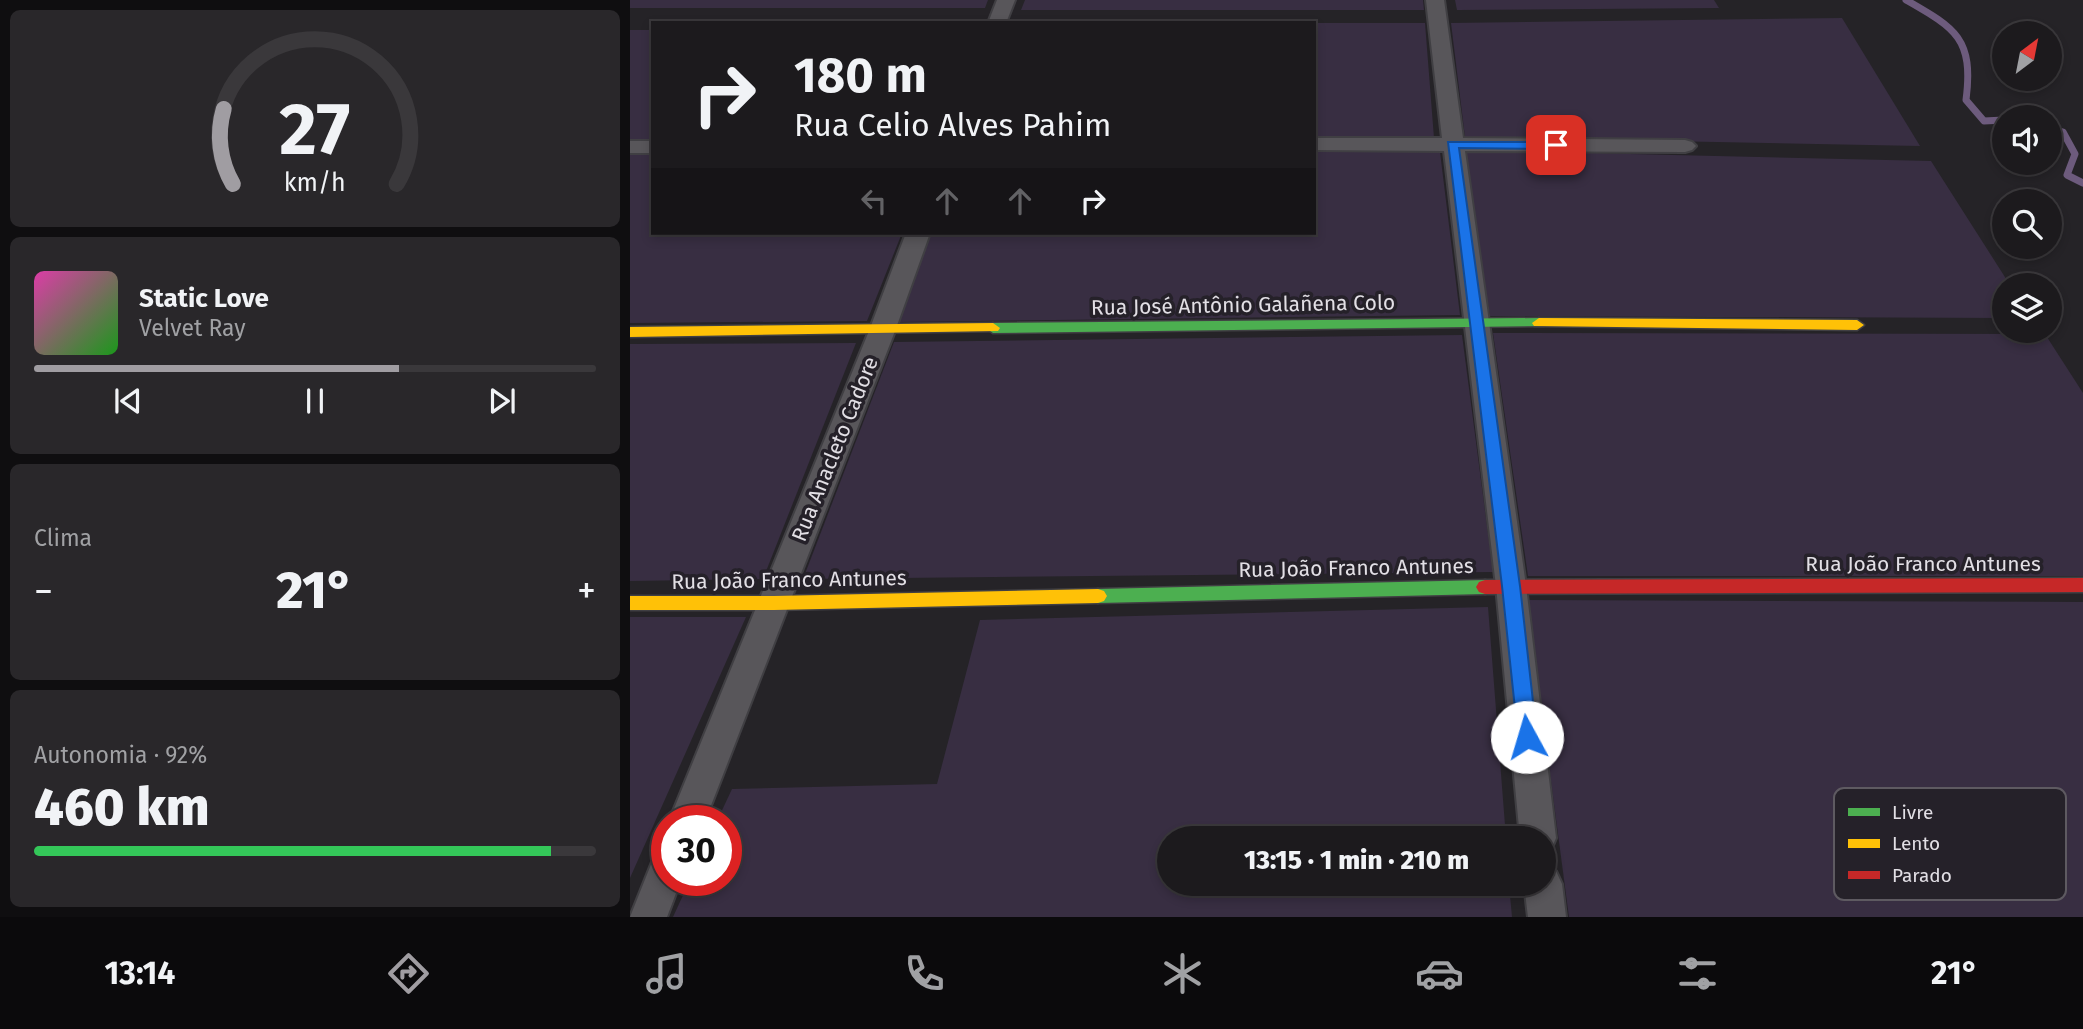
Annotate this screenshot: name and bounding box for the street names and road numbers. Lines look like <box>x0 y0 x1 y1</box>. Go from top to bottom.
street label: Rua José Antônio Galañena Colo <box>1091 289 1395 321</box>
street label: Rua Anacleto Cadore <box>786 353 884 545</box>
street label: Rua João Franco Antunes <box>1805 551 2041 577</box>
street label: Rua João Franco Antunes <box>1238 553 1474 583</box>
street label: Rua João Franco Antunes <box>671 565 907 595</box>

